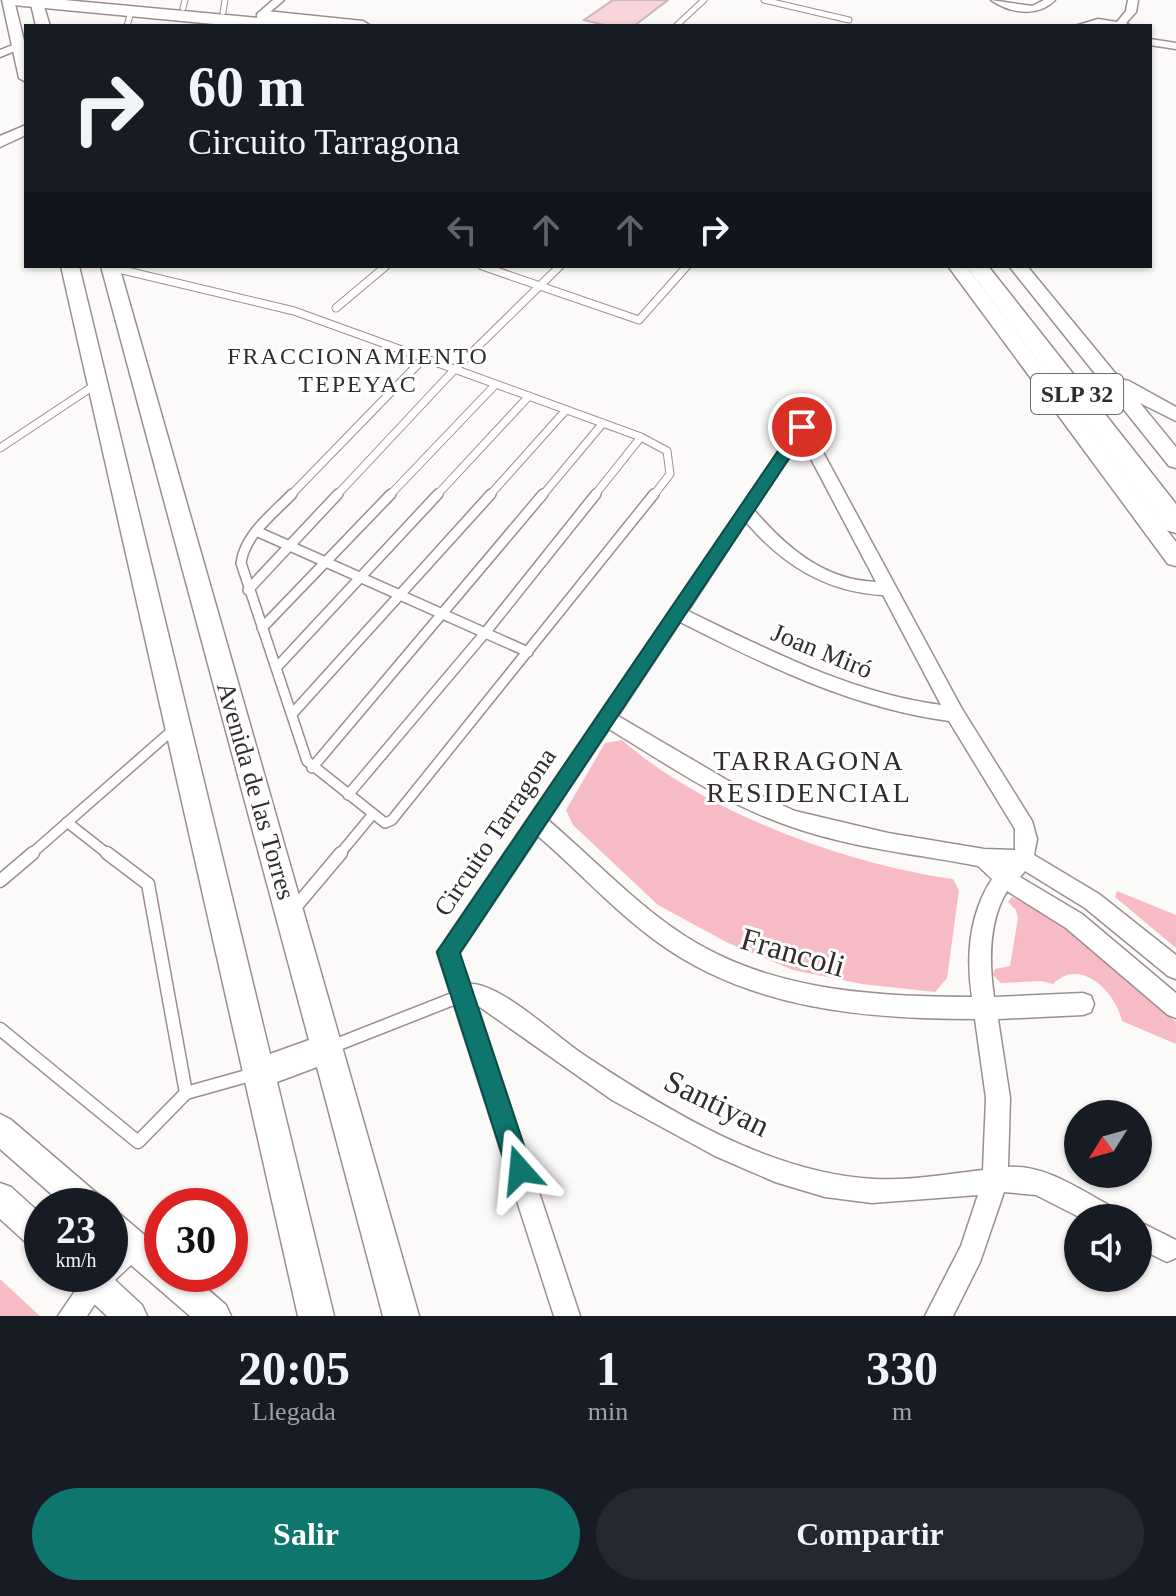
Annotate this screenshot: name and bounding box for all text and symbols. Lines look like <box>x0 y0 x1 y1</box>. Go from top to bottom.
icon: right <box>56 56 160 160</box>
text: 60 m <box>188 56 305 118</box>
text: Circuito Tarragona <box>188 122 460 162</box>
icon: left <box>440 208 484 252</box>
icon: ahead <box>524 208 568 252</box>
icon: ahead <box>608 208 652 252</box>
icon: right <box>692 208 736 252</box>
district label: FRACCIONAMIENTO TEPEYAC <box>227 343 489 397</box>
road number: SLP 32 <box>1031 374 1123 414</box>
pin <box>768 393 836 461</box>
icon: arrive <box>780 405 824 449</box>
street label: Joan Miró <box>767 618 877 684</box>
street label: Avenida de las Torres <box>211 679 301 903</box>
street label: Circuito Tarragona <box>428 742 562 921</box>
district label: TARRAGONA RESIDENCIAL <box>706 745 912 808</box>
street label: Francoli <box>737 920 849 984</box>
street label: Santiyan <box>659 1062 775 1144</box>
north arrow <box>1064 1100 1152 1188</box>
map controls <box>1064 1100 1152 1292</box>
position arrow <box>478 1128 562 1212</box>
speed limit sign: 30 <box>144 1188 248 1292</box>
button: sound <box>1064 1204 1152 1292</box>
text: 23 <box>56 1207 96 1252</box>
text: km/h <box>55 1249 97 1271</box>
text: 20:05 <box>238 1342 350 1395</box>
text: 1 <box>596 1342 620 1395</box>
text: 330 <box>866 1342 938 1395</box>
text: Llegada <box>252 1397 336 1426</box>
text: min <box>588 1397 628 1426</box>
text: m <box>892 1397 912 1426</box>
button: Salir <box>32 1488 580 1580</box>
button: Compartir <box>596 1488 1144 1580</box>

